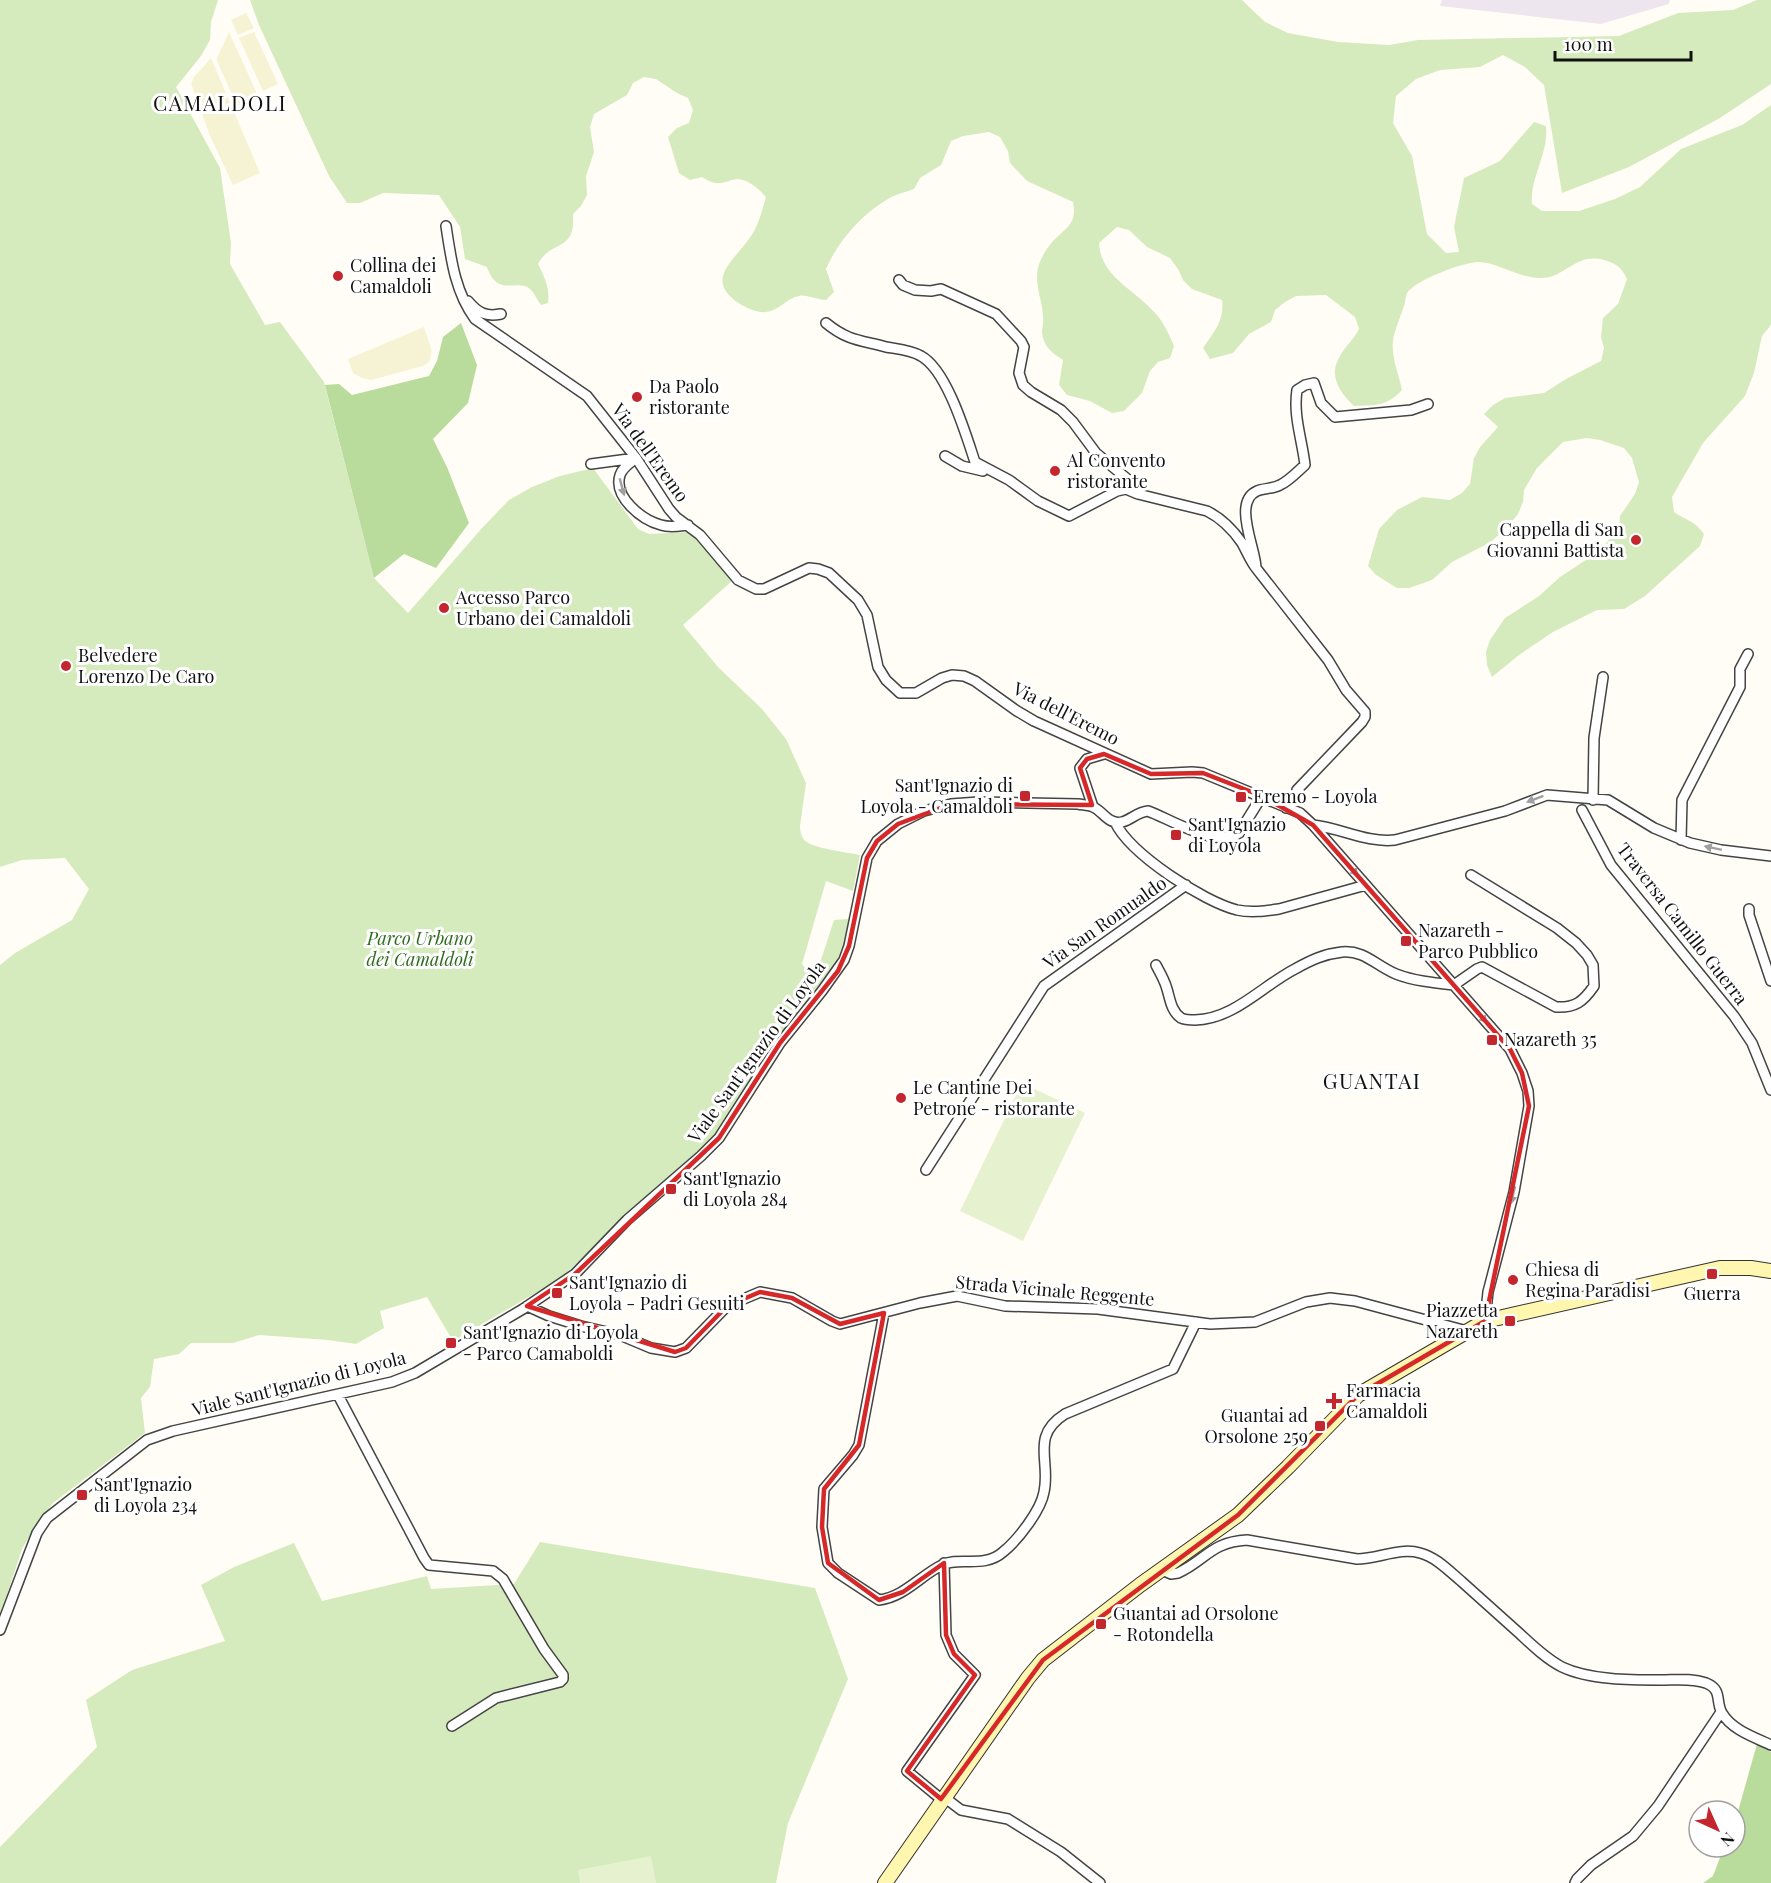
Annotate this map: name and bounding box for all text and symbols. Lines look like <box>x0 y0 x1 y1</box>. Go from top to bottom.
scale bar <box>1555 24 1692 62</box>
text: 100 m <box>1564 32 1613 56</box>
district label: CAMALDOLI <box>153 88 287 116</box>
place label: Collina dei Camaldoli <box>350 253 436 298</box>
marker: Collina dei Camaldoli <box>331 269 345 283</box>
place label: Da Paolo ristorante <box>649 374 730 419</box>
marker: Da Paolo ristorante <box>630 390 644 404</box>
street label: Via dell'Eremo <box>606 398 695 507</box>
place label: Al Convento ristorante <box>1066 448 1166 493</box>
marker: Al Convento ristorante <box>1048 464 1062 478</box>
one-way arrow <box>618 478 627 496</box>
place label: Cappella di San Giovanni Battista <box>1487 517 1624 562</box>
marker: Cappella di San Giovanni Battista <box>1629 533 1643 547</box>
place label: Accesso Parco Urbano dei Camaldoli <box>455 585 631 630</box>
marker: Accesso Parco Urbano dei Camaldoli <box>437 601 451 615</box>
place label: Belvedere Lorenzo De Caro <box>78 643 214 688</box>
marker: Belvedere Lorenzo De Caro <box>59 659 73 673</box>
street label: Via dell'Eremo <box>1008 676 1124 750</box>
place label: Sant'Ignazio di Loyola - Camaldoli <box>860 773 1013 818</box>
place label: Eremo - Loyola <box>1253 784 1378 808</box>
marker: Sant'Ignazio di Loyola - Camaldoli <box>1018 789 1032 803</box>
marker: Eremo - Loyola <box>1234 790 1248 804</box>
one-way arrow <box>1526 795 1544 805</box>
place label: Sant'Ignazio di Loyola <box>1188 812 1286 857</box>
marker: Sant'Ignazio di Loyola <box>1169 828 1183 842</box>
street label: Traversa Camillo Guerra <box>1612 837 1754 1009</box>
one-way arrow <box>1704 843 1722 853</box>
one-way arrow <box>1345 861 1358 876</box>
street label: Via San Romualdo <box>1037 871 1171 974</box>
place label: Nazareth - Parco Pubblico <box>1418 918 1538 963</box>
park label: Parco Urbano dei Camaldoli <box>366 926 474 971</box>
marker: Nazareth - Parco Pubblico <box>1399 934 1413 948</box>
street label: Viale Sant'Ignazio di Loyola <box>681 956 830 1148</box>
one-way arrow <box>1474 1008 1487 1023</box>
place label: Nazareth 35 <box>1504 1027 1597 1051</box>
marker: Nazareth 35 <box>1485 1033 1499 1047</box>
district label: GUANTAI <box>1323 1066 1421 1094</box>
place label: Le Cantine Dei Petrone - ristorante <box>913 1075 1075 1120</box>
marker: Le Cantine Dei Petrone - ristorante <box>894 1091 908 1105</box>
place label: Sant'Ignazio di Loyola 284 <box>683 1166 787 1211</box>
marker: Sant'Ignazio di Loyola 284 <box>664 1182 678 1196</box>
one-way arrow <box>1508 1185 1518 1204</box>
place label: Chiesa di Regina Paradisi <box>1525 1257 1650 1302</box>
marker: Guerra <box>1705 1267 1719 1281</box>
street label: Strada Vicinale Reggente <box>955 1269 1155 1311</box>
place label: Sant'Ignazio di Loyola - Padri Gesuiti <box>569 1270 745 1315</box>
marker: Chiesa di Regina Paradisi <box>1506 1273 1520 1287</box>
place label: Guerra <box>1683 1281 1741 1305</box>
marker: Sant'Ignazio di Loyola - Padri Gesuiti <box>550 1286 564 1300</box>
place label: Piazzetta Nazareth <box>1425 1298 1498 1343</box>
marker: Piazzetta Nazareth <box>1503 1314 1517 1328</box>
place label: Sant'Ignazio di Loyola - Parco Camaboldi <box>463 1320 639 1365</box>
marker: Sant'Ignazio di Loyola - Parco Camaboldi <box>444 1336 458 1350</box>
street label: Viale Sant'Ignazio di Loyola <box>188 1345 408 1421</box>
place label: Farmacia Camaldoli <box>1346 1378 1428 1423</box>
marker: Farmacia Camaldoli <box>1327 1394 1341 1408</box>
place label: Guantai ad Orsolone 259 <box>1205 1403 1309 1448</box>
marker: Guantai ad Orsolone 259 <box>1313 1419 1327 1433</box>
place label: Sant'Ignazio di Loyola 234 <box>94 1472 197 1517</box>
marker: Sant'Ignazio di Loyola 234 <box>75 1488 89 1502</box>
place label: Guantai ad Orsolone - Rotondella <box>1113 1601 1279 1646</box>
marker: Guantai ad Orsolone - Rotondella <box>1094 1617 1108 1631</box>
north arrow <box>1687 1799 1747 1859</box>
text: N <box>1716 1828 1739 1852</box>

